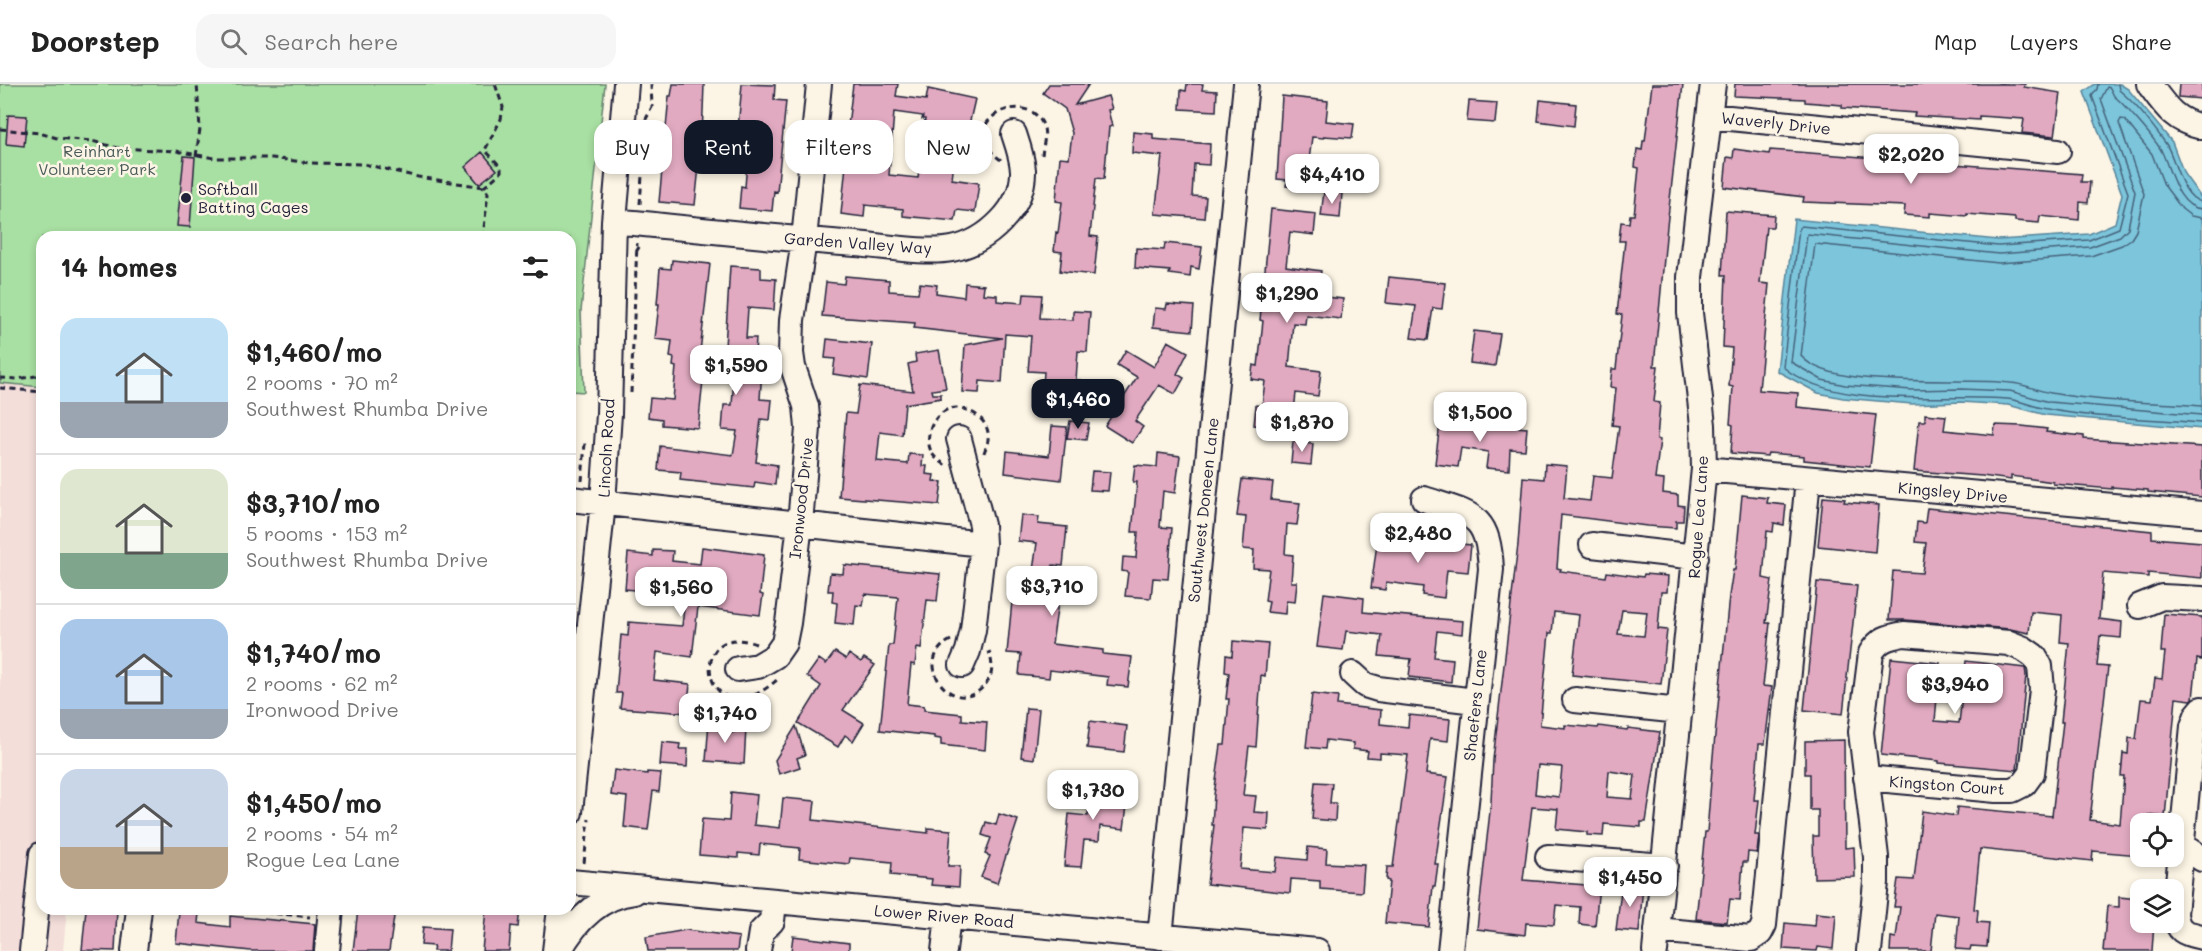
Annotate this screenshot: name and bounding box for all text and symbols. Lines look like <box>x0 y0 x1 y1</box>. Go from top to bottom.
search box <box>196 14 616 68</box>
text: Doorstep <box>30 23 160 59</box>
icon: search <box>217 25 250 58</box>
text: Search here <box>265 27 398 56</box>
text: Map <box>1934 28 1977 55</box>
text: Layers <box>2010 28 2079 55</box>
text: Share <box>2112 28 2172 55</box>
street label: Waverly Drive <box>1720 106 1832 139</box>
chip: Buy <box>594 120 672 174</box>
chip: Rent <box>684 120 773 174</box>
chip: Filters <box>785 120 893 174</box>
chip: New <box>905 120 992 174</box>
pin: $2,020 <box>1862 134 1960 185</box>
park label: Reinhart Volunteer Park <box>38 140 156 179</box>
text: $2,020 <box>1878 140 1944 166</box>
pin: $4,410 <box>1283 154 1381 205</box>
text: $4,410 <box>1299 160 1365 186</box>
place label: Softball Batting Cages <box>198 178 309 217</box>
marker: Softball Batting Cages <box>179 191 193 205</box>
street label: Garden Valley Way <box>784 227 933 258</box>
text: 14 homes <box>60 250 178 284</box>
icon: filters <box>519 251 552 284</box>
pin: $1,290 <box>1238 273 1336 324</box>
text: $1,290 <box>1255 279 1319 305</box>
text: $1,460/mo <box>246 335 382 369</box>
icon: home <box>108 342 180 414</box>
pin: $1,590 <box>687 345 785 396</box>
text: $1,590 <box>704 351 768 377</box>
text: 2 rooms · 70 m² <box>246 369 398 395</box>
pin: $1,460 <box>1029 379 1127 430</box>
text: $1,460 <box>1046 385 1111 411</box>
pin: $1,500 <box>1431 392 1529 443</box>
text: Southwest Rhumba Drive <box>246 395 488 421</box>
street label: Lincoln Road <box>592 398 619 498</box>
text: $1,500 <box>1448 398 1512 424</box>
pin: $1,870 <box>1253 402 1351 453</box>
text: $1,870 <box>1270 408 1334 434</box>
street label: Southwest Doneen Lane <box>1182 416 1223 603</box>
street label: Ironwood Drive <box>784 436 817 560</box>
street label: Rogue Lea Lane <box>1683 455 1712 579</box>
street label: Kingsley Drive <box>1897 476 2009 507</box>
text: $3,710/mo <box>246 486 380 520</box>
icon: home <box>108 493 180 565</box>
pin: $2,480 <box>1369 513 1467 564</box>
text: $2,480 <box>1384 519 1452 545</box>
text: 5 rooms · 153 m² <box>246 520 407 546</box>
text: Southwest Rhumba Drive <box>246 546 488 572</box>
pin: $3,710 <box>1003 566 1101 617</box>
pin: $1,560 <box>632 567 730 618</box>
text: $3,710 <box>1020 572 1084 598</box>
text: $1,560 <box>649 573 713 599</box>
text: $1,740/mo <box>246 636 381 670</box>
icon: home <box>108 643 180 715</box>
street label: Shaefers Lane <box>1458 648 1491 762</box>
pin: $3,940 <box>1906 664 2004 715</box>
text: 2 rooms · 62 m² <box>246 670 398 696</box>
text: $3,940 <box>1921 670 1989 696</box>
pin: $1,740 <box>676 693 774 744</box>
text: Ironwood Drive <box>246 696 399 722</box>
text: $1,740 <box>693 699 757 725</box>
pin: $1,730 <box>1044 770 1142 821</box>
street label: Kingston Court <box>1889 770 2006 799</box>
text: $1,730 <box>1061 776 1125 802</box>
text: $1,450/mo <box>246 786 382 820</box>
icon: home <box>108 793 180 865</box>
map controls <box>2130 813 2184 933</box>
button: locate <box>2130 813 2184 867</box>
text: 2 rooms · 54 m² <box>246 820 398 846</box>
text: Rogue Lea Lane <box>246 846 400 872</box>
pin: $1,450 <box>1581 857 1679 908</box>
text: $1,450 <box>1598 863 1662 889</box>
button: layers <box>2130 879 2184 933</box>
street label: Lower River Road <box>873 899 1015 932</box>

